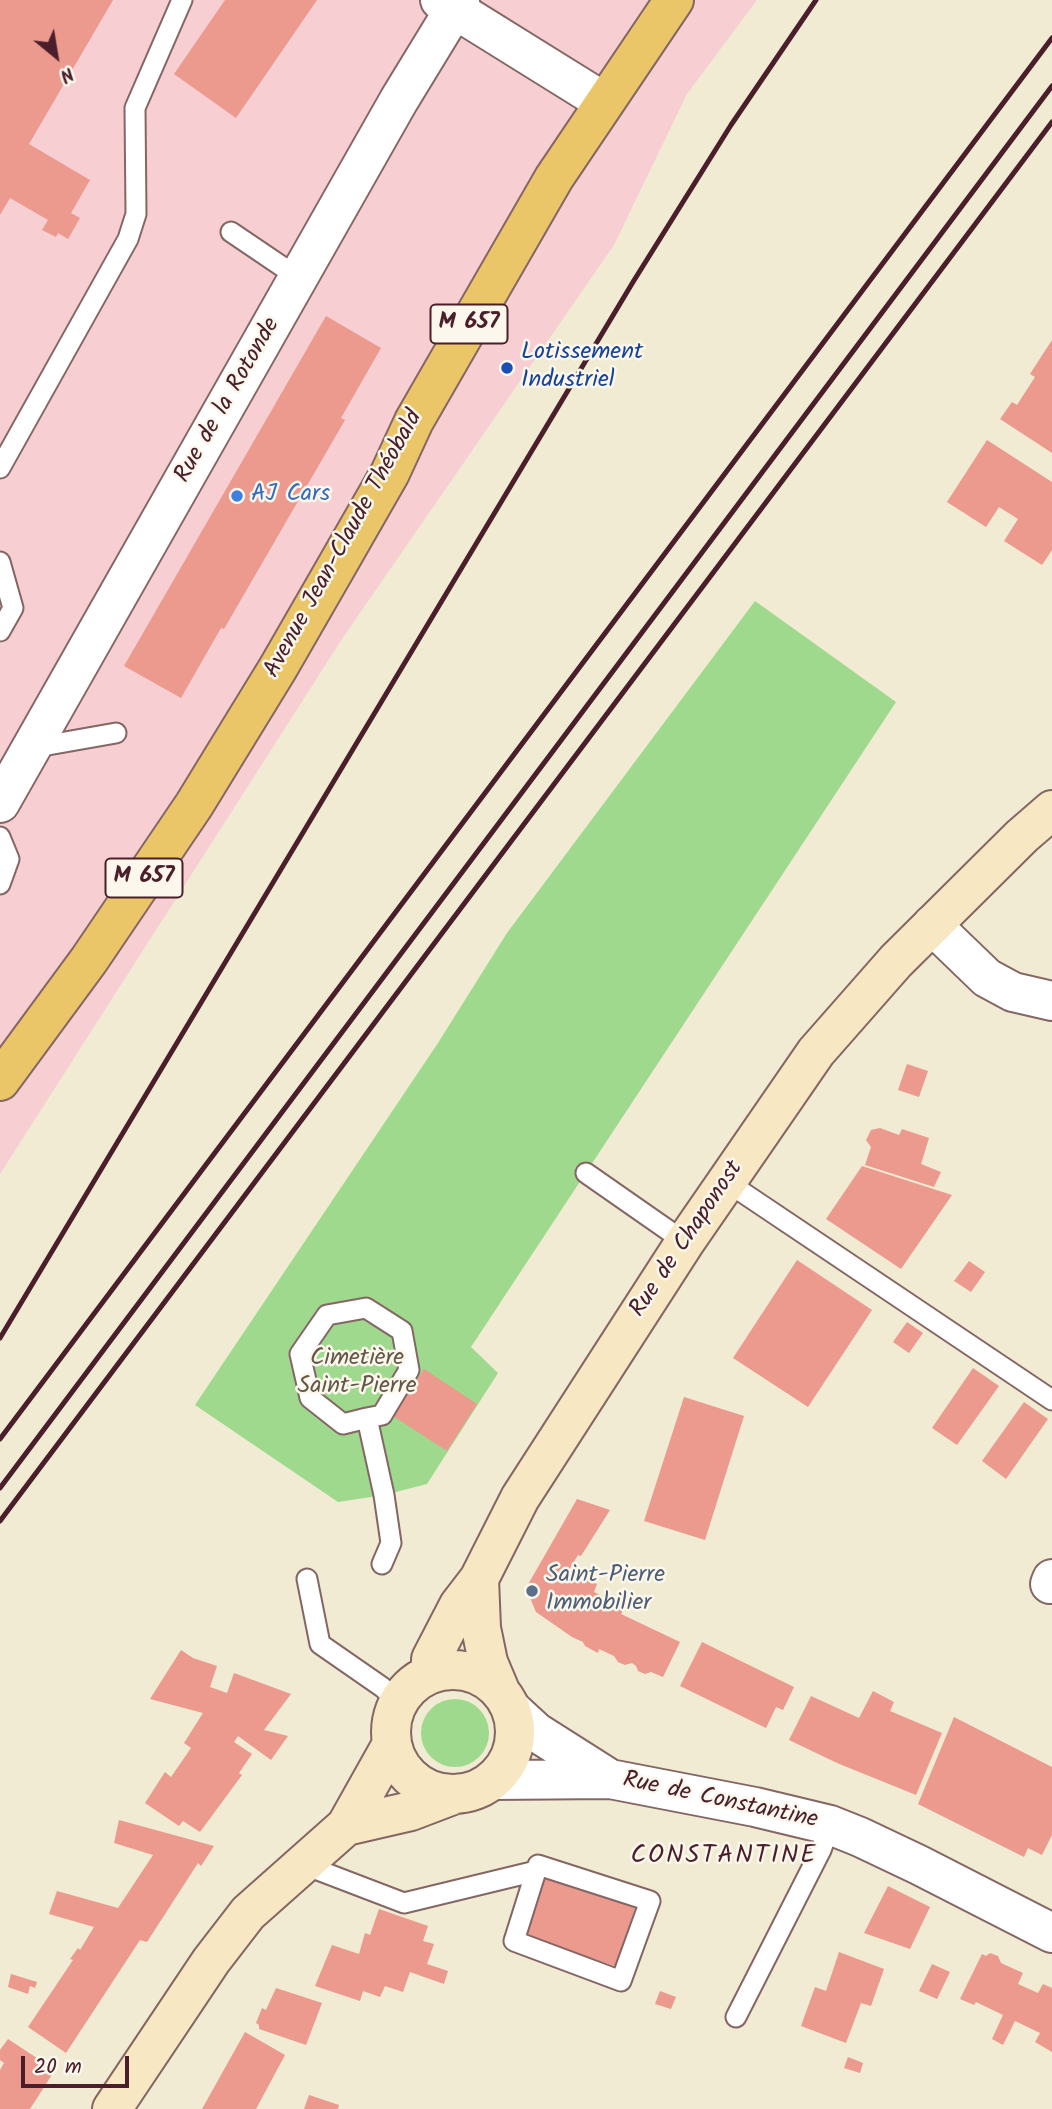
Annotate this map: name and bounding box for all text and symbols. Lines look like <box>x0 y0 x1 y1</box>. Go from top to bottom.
north arrow <box>21 21 91 91</box>
text: N <box>54 58 79 90</box>
road number: M 657 <box>430 304 508 344</box>
street label: Rue de la Rotonde <box>170 313 288 489</box>
place label: Lotissement Industriel <box>521 340 643 396</box>
marker: Lotissement Industriel <box>499 360 515 376</box>
street label: Avenue Jean-Claude Théobald <box>259 406 431 684</box>
place label: AJ Cars <box>251 482 330 510</box>
marker: AJ Cars <box>229 488 245 504</box>
road number: M 657 <box>106 858 182 898</box>
street label: Rue de Chaponost <box>625 1156 751 1324</box>
park label: Cimetière Saint-Pierre <box>297 1346 417 1402</box>
place label: Saint-Pierre Immobilier <box>546 1563 665 1619</box>
marker: Saint-Pierre Immobilier <box>524 1583 540 1599</box>
street label: Rue de Constantine <box>620 1767 820 1837</box>
district label: CONSTANTINE <box>632 1842 816 1874</box>
scale bar <box>24 2042 133 2086</box>
text: 20 m <box>34 2051 82 2084</box>

